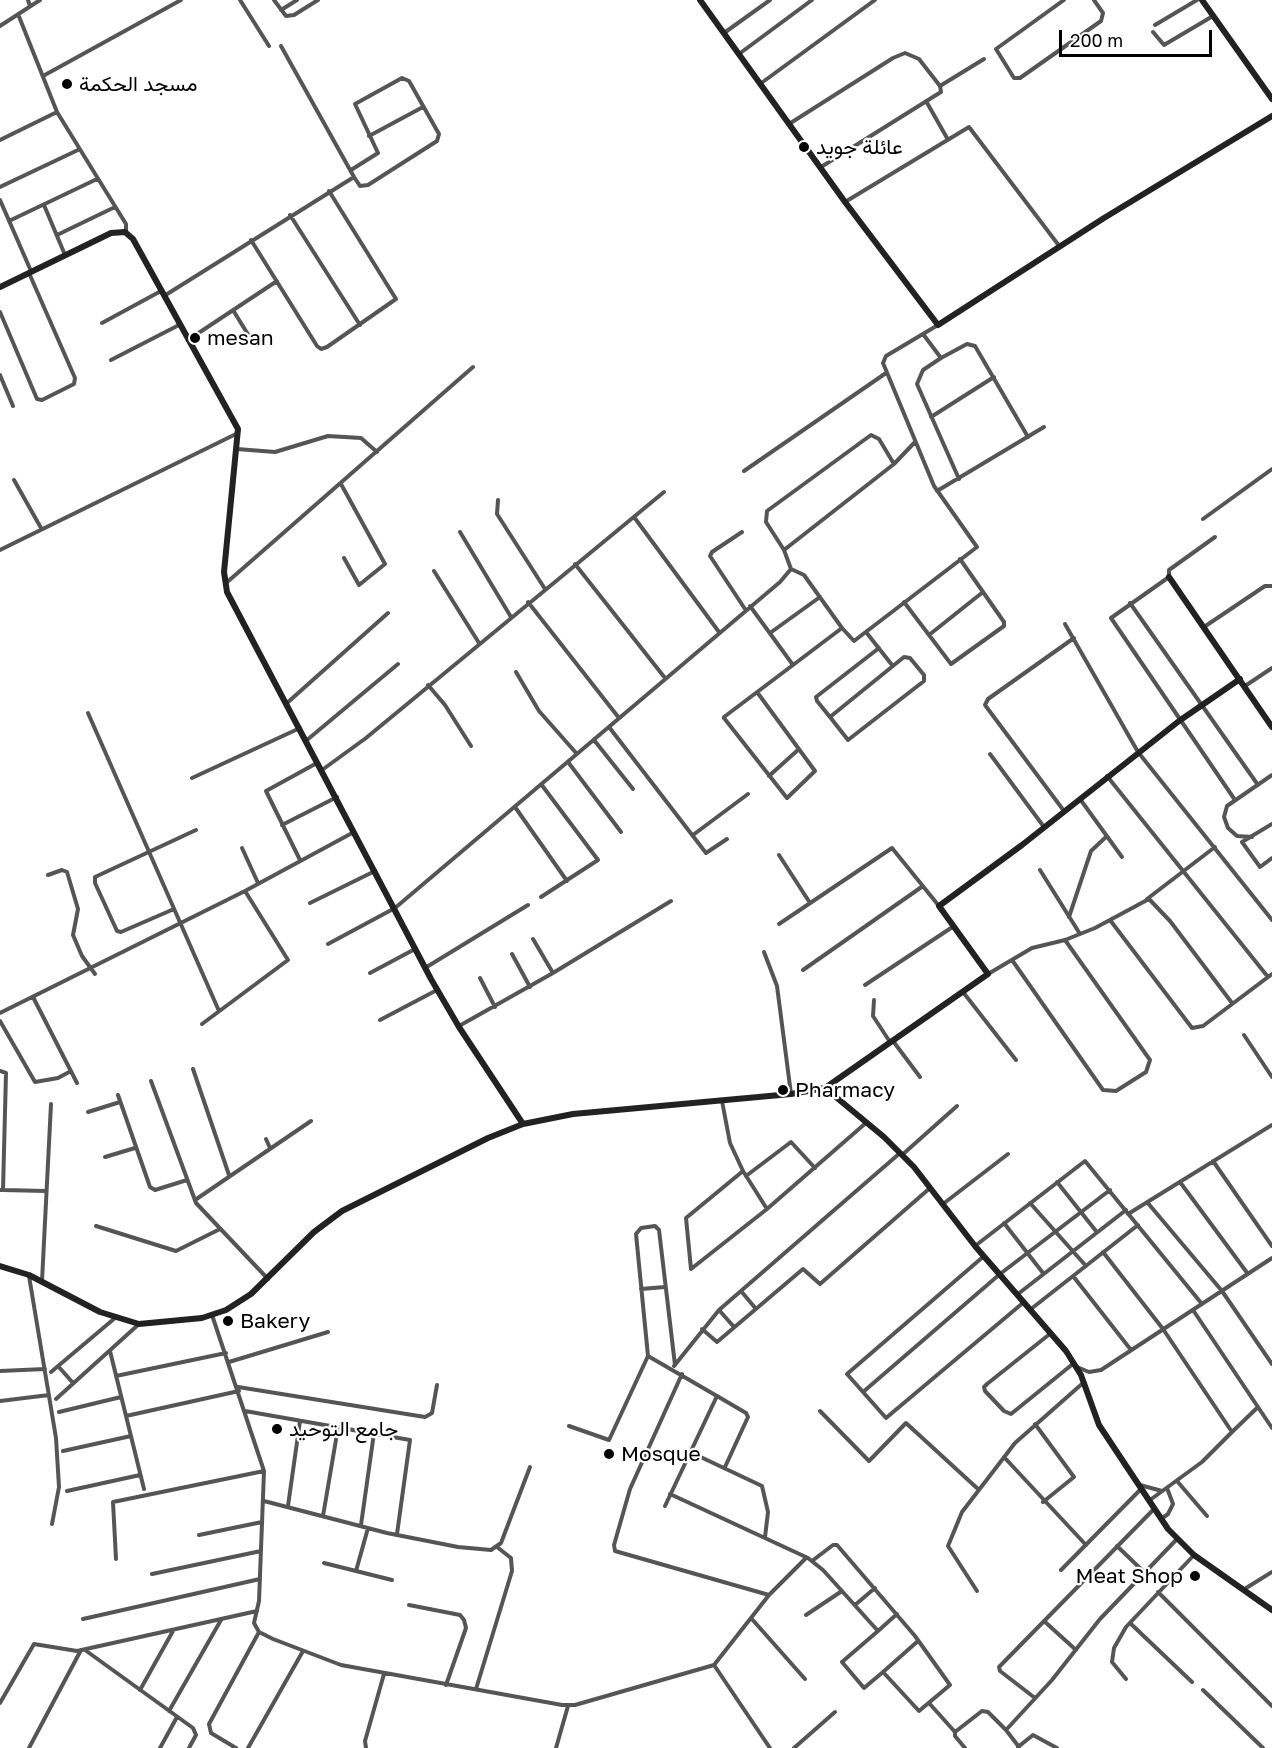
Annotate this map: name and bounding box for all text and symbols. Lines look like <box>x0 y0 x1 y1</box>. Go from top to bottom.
scale bar <box>1062 18 1215 56</box>
text: 200 m <box>1070 29 1123 51</box>
place label: مسجد الحكمة <box>79 71 198 97</box>
marker: مسجد الحكمة <box>60 77 74 91</box>
place label: عائلة جويد <box>816 134 903 160</box>
marker: عائلة جويد <box>797 140 811 154</box>
place label: mesan <box>207 325 274 351</box>
marker: mesan <box>188 331 202 345</box>
place label: Pharmacy <box>795 1077 895 1103</box>
marker: Pharmacy <box>776 1083 790 1097</box>
place label: Bakery <box>240 1308 310 1334</box>
marker: Bakery <box>221 1314 235 1328</box>
place label: جامع التوحيد <box>289 1416 398 1442</box>
marker: جامع التوحيد <box>270 1422 284 1436</box>
place label: Mosque <box>621 1441 701 1467</box>
marker: Mosque <box>602 1447 616 1461</box>
place label: Meat Shop <box>1076 1563 1183 1589</box>
marker: Meat Shop <box>1188 1569 1202 1583</box>

